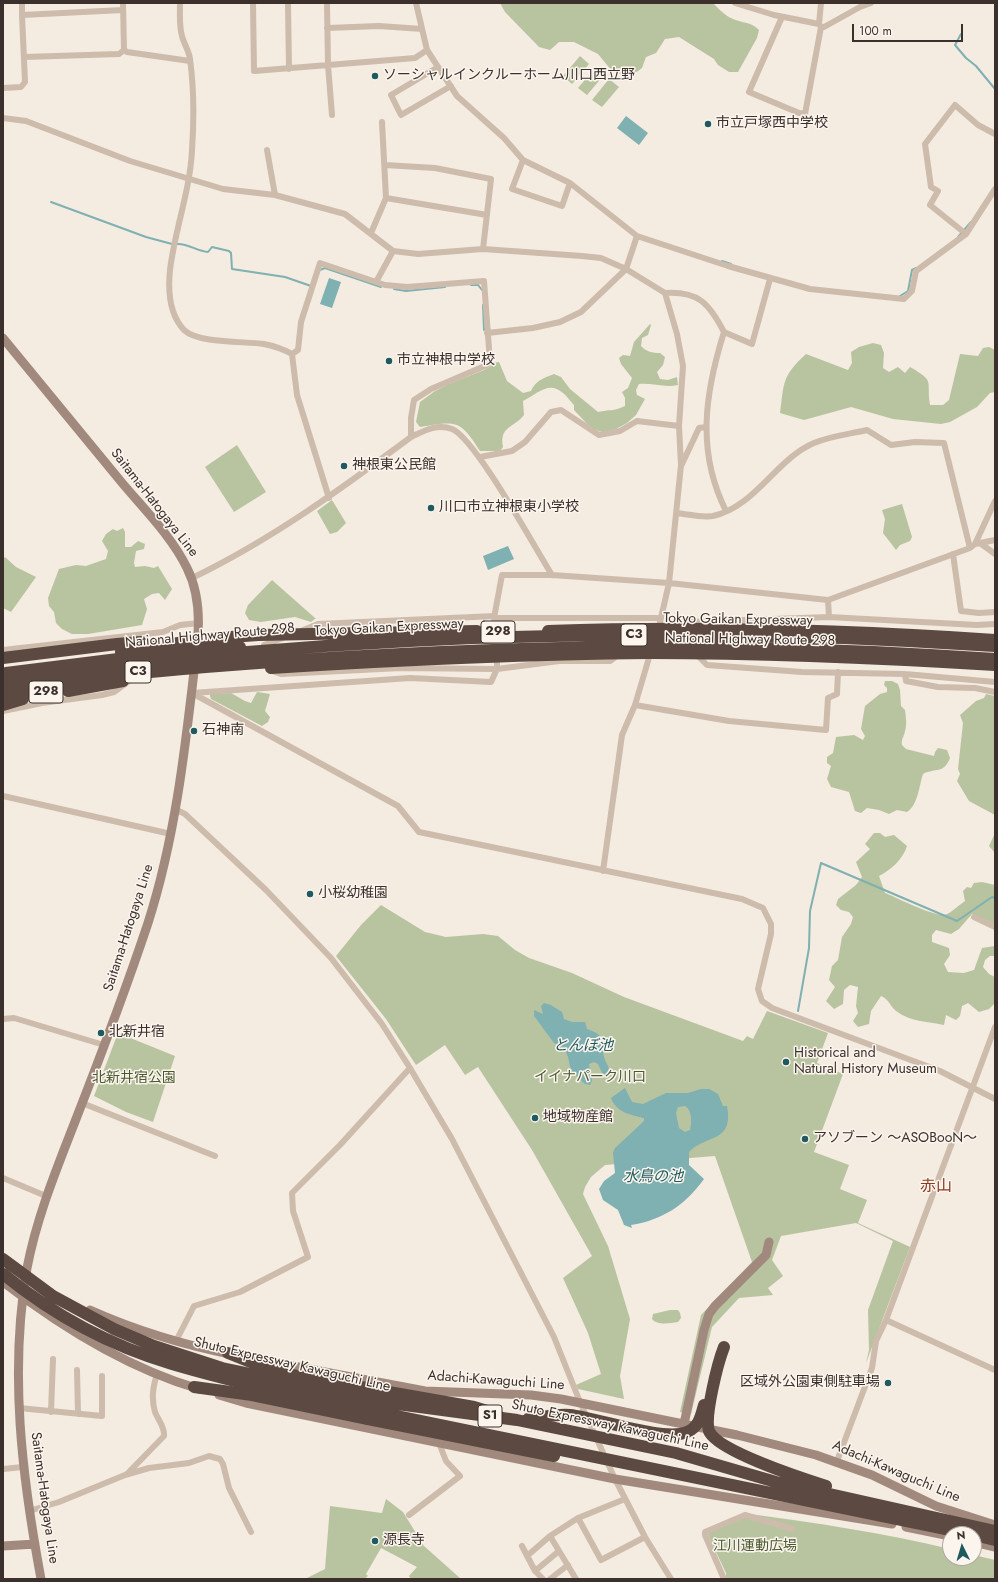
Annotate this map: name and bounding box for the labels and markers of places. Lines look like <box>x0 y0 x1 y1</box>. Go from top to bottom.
place label: ソーシャルインクルーホーム川口西立野 <box>383 68 635 84</box>
marker: ソーシャルインクルーホーム川口西立野 <box>370 71 380 81</box>
place label: 市立戸塚西中学校 <box>716 116 828 132</box>
marker: 市立戸塚西中学校 <box>703 119 713 129</box>
place label: 市立神根中学校 <box>397 353 495 369</box>
marker: 市立神根中学校 <box>384 356 394 366</box>
place label: 神根東公民館 <box>352 458 436 474</box>
marker: 神根東公民館 <box>339 461 349 471</box>
place label: 川口市立神根東小学校 <box>439 500 579 516</box>
marker: 川口市立神根東小学校 <box>426 503 436 513</box>
place label: 石神南 <box>202 723 244 739</box>
marker: 石神南 <box>189 726 199 736</box>
place label: 小桜幼稚園 <box>318 886 388 902</box>
marker: 小桜幼稚園 <box>305 889 315 899</box>
place label: 北新井宿 <box>109 1025 165 1041</box>
marker: 北新井宿 <box>96 1028 106 1038</box>
place label: Historical and Natural History Museum <box>794 1046 937 1078</box>
marker: Historical and Natural History Museum <box>781 1057 791 1067</box>
place label: 地域物産館 <box>543 1110 613 1126</box>
marker: 地域物産館 <box>530 1113 540 1123</box>
place label: アソブーン ～ASOBooN～ <box>813 1131 977 1147</box>
marker: アソブーン ～ASOBooN～ <box>800 1134 810 1144</box>
place label: 区域外公園東側駐車場 <box>740 1375 880 1391</box>
marker: 区域外公園東側駐車場 <box>883 1378 893 1388</box>
place label: 源長寺 <box>383 1533 425 1549</box>
marker: 源長寺 <box>370 1536 380 1546</box>

